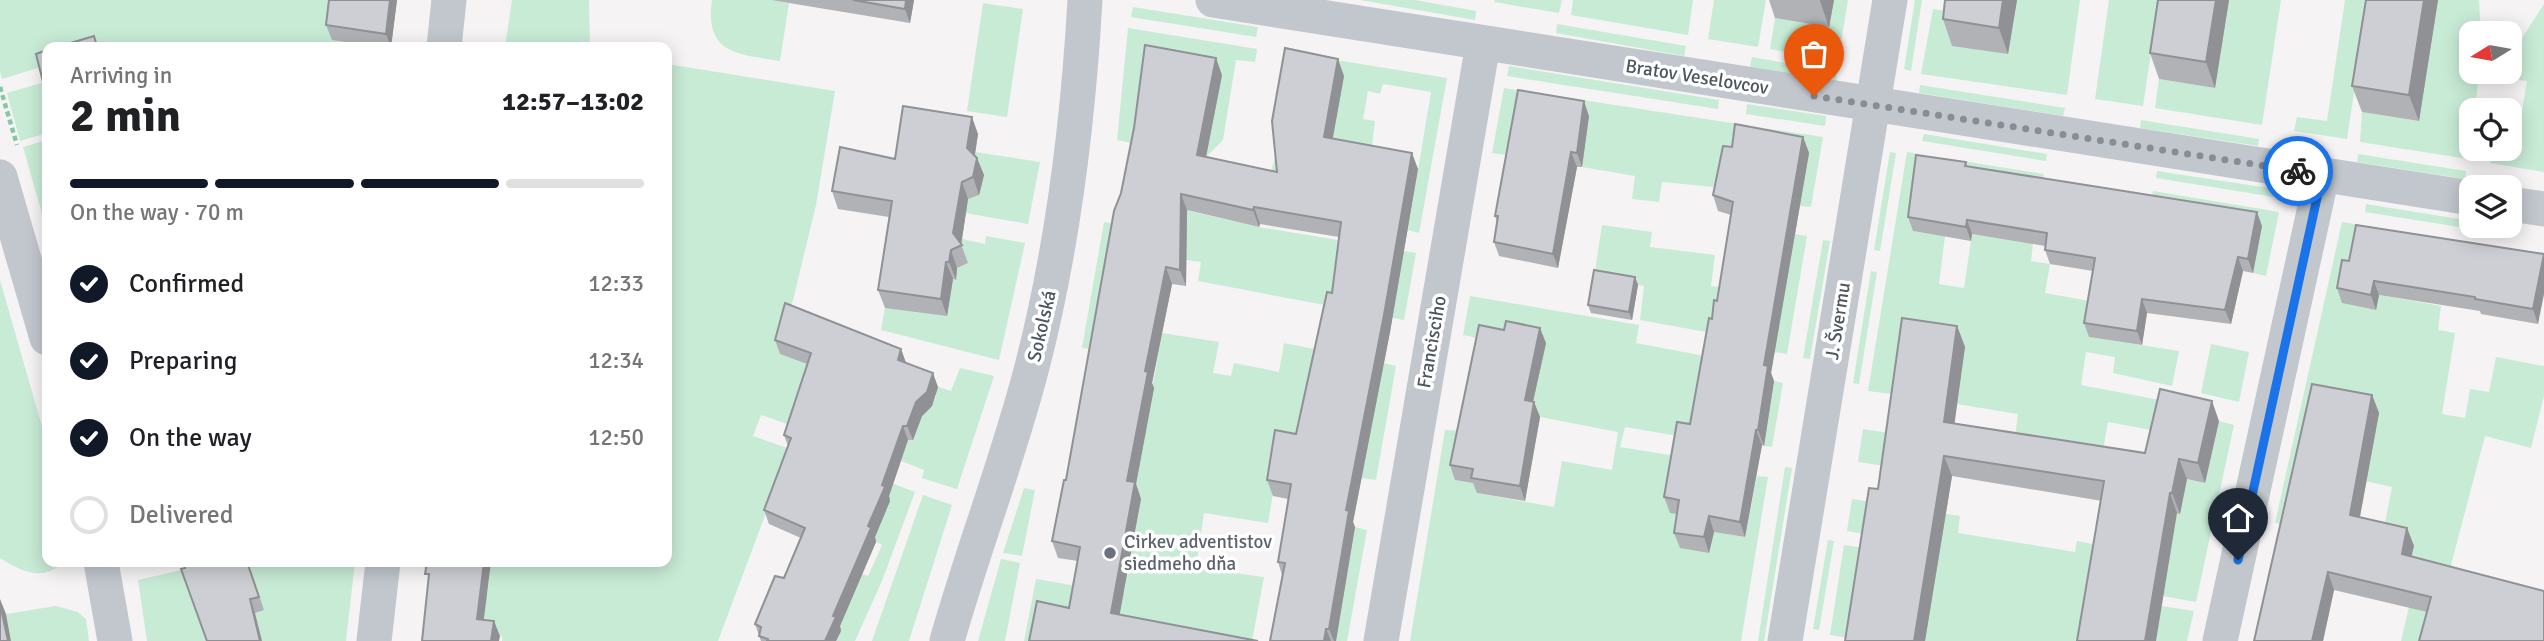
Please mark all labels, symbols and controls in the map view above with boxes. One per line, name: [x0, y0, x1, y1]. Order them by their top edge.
north arrow: [2459, 21, 2522, 84]
map controls: [2459, 21, 2522, 238]
pin: [1784, 24, 1844, 96]
icon: bag: [1795, 35, 1833, 73]
street label: Bratov Veselovcov: [1624, 54, 1771, 100]
text: Arriving in: [70, 61, 172, 90]
text: 12:57–13:02: [502, 86, 644, 118]
text: 2 min: [70, 88, 181, 144]
button: locate: [2459, 98, 2522, 161]
courier: [2263, 136, 2333, 206]
icon: bike: [2279, 152, 2317, 190]
button: layers: [2459, 175, 2522, 238]
text: On the way · 70 m: [70, 198, 244, 227]
icon: check: [70, 265, 108, 303]
text: Confirmed: [129, 268, 244, 300]
text: 12:33: [588, 269, 644, 298]
street label: J. Švermu: [1819, 281, 1856, 361]
street label: Sokolská: [1022, 288, 1062, 364]
street label: Francisciho: [1412, 294, 1452, 390]
icon: check: [70, 342, 108, 380]
text: Preparing: [129, 345, 237, 377]
text: 12:34: [588, 346, 644, 375]
icon: check: [70, 419, 108, 457]
text: On the way: [129, 422, 252, 454]
text: 12:50: [588, 423, 644, 452]
pin: [2208, 488, 2268, 560]
text: Delivered: [129, 499, 234, 531]
icon: home: [2219, 499, 2257, 537]
place label: Cirkev adventistov siedmeho dňa: [1124, 530, 1272, 576]
marker: Cirkev adventistov siedmeho dňa: [1102, 545, 1118, 561]

